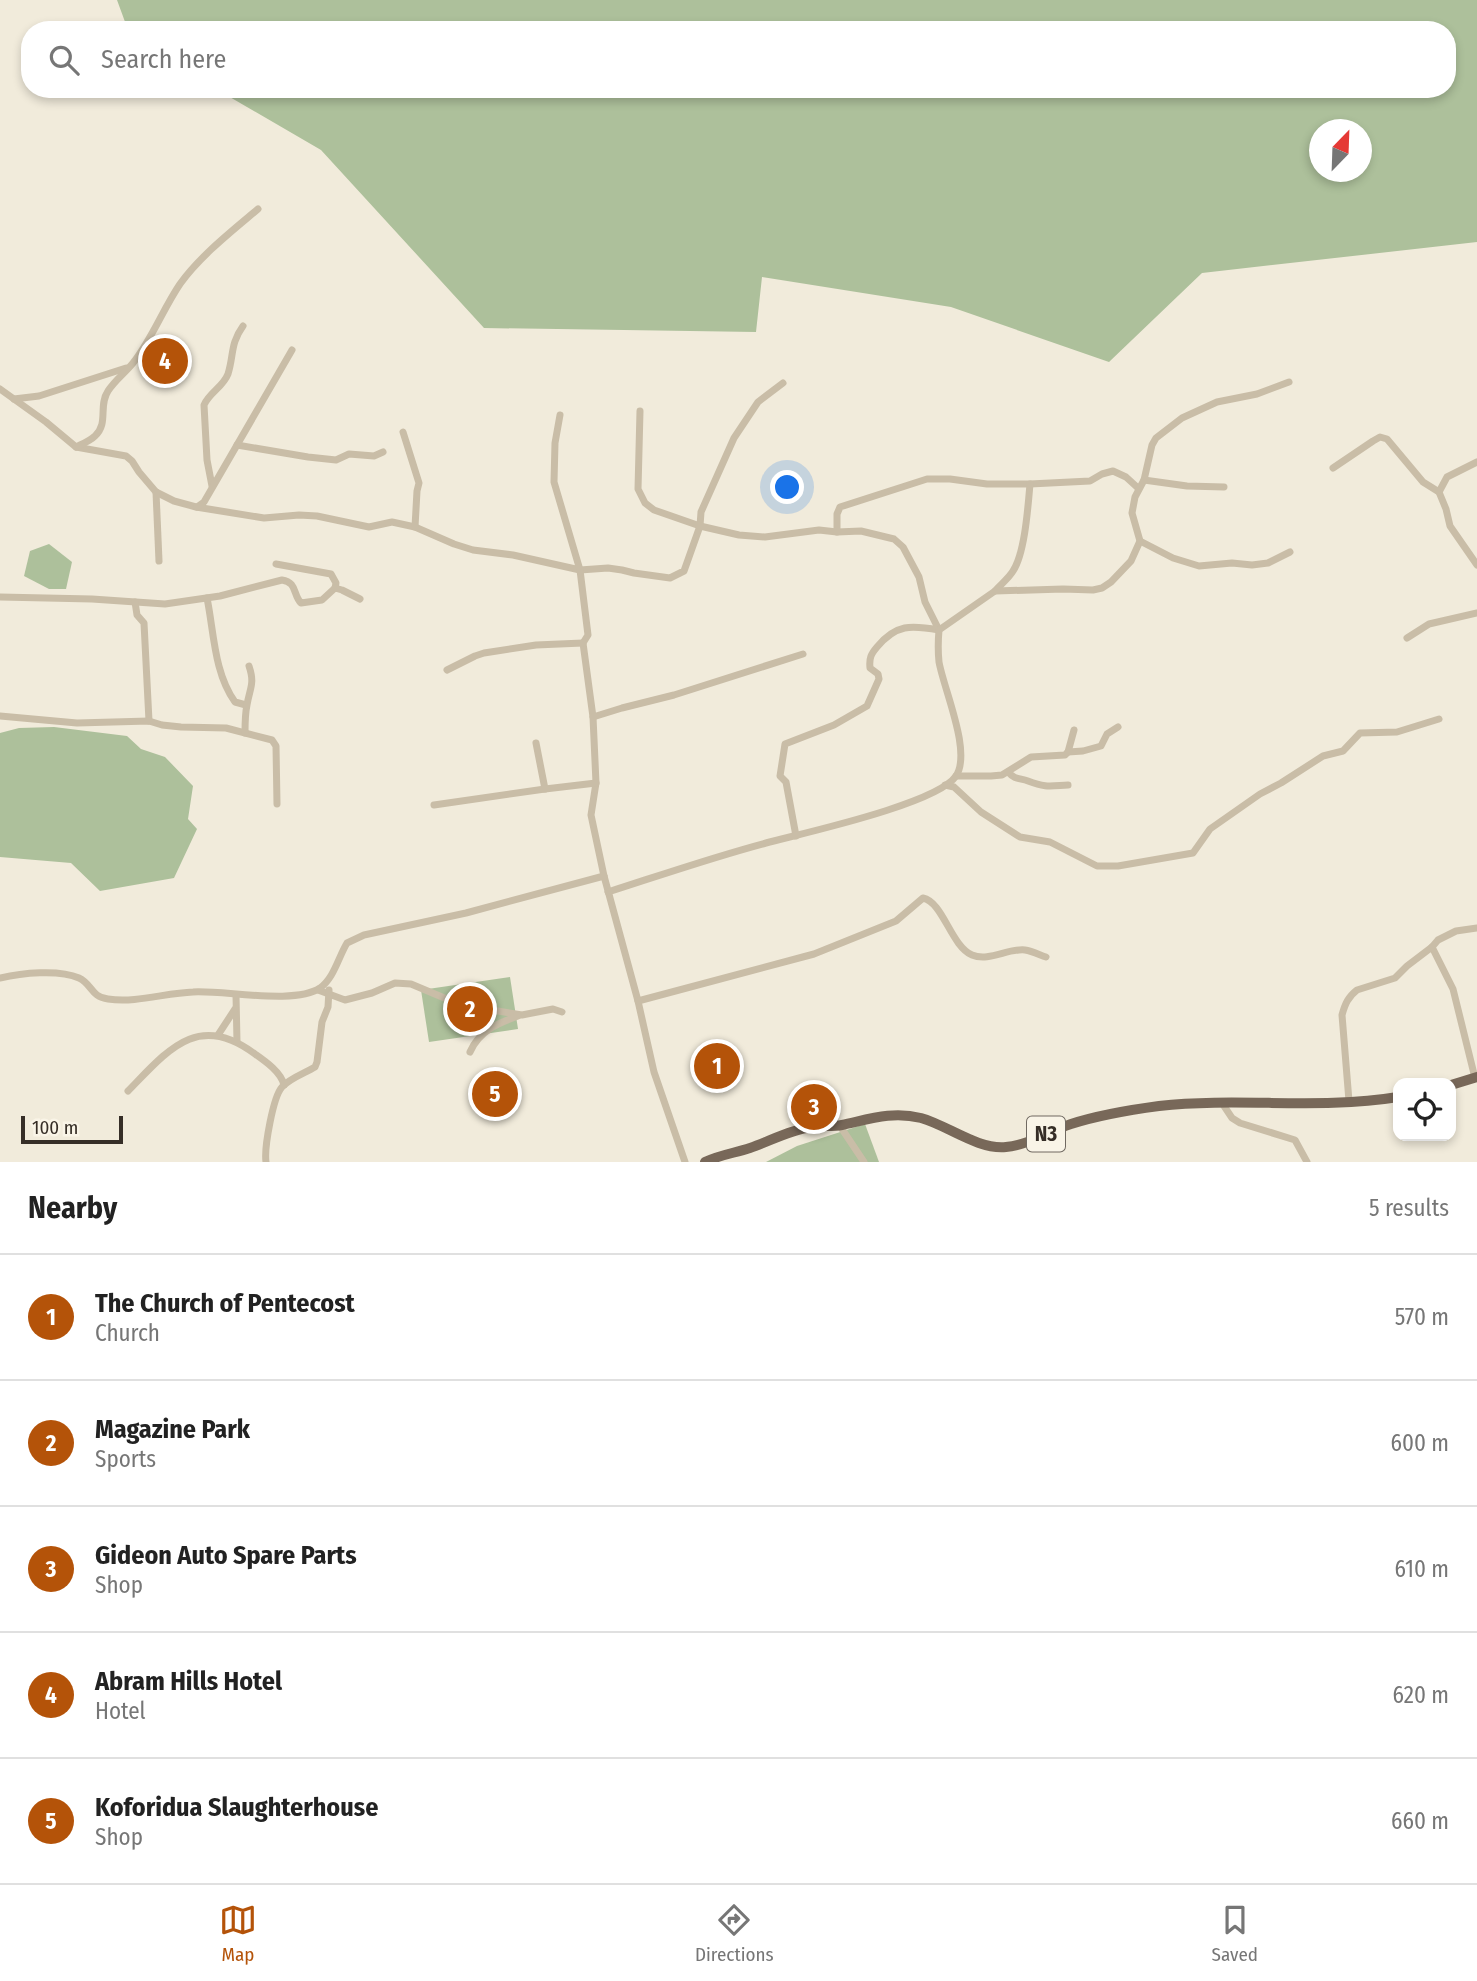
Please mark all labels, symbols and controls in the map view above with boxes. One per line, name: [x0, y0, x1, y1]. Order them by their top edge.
search box: [21, 21, 1456, 98]
icon: search: [45, 41, 83, 79]
text: Search here: [101, 44, 226, 75]
north arrow: [1309, 119, 1372, 182]
pin: 4: [142, 335, 188, 387]
your location: [770, 470, 804, 504]
pin: 2: [447, 983, 493, 1035]
pin: 1: [694, 1040, 740, 1092]
pin: 5: [472, 1068, 518, 1120]
map controls: [1393, 1078, 1456, 1141]
button: locate: [1393, 1078, 1456, 1141]
pin: 3: [791, 1081, 837, 1133]
scale bar: [21, 1113, 122, 1145]
text: 100 m: [32, 1116, 78, 1139]
road number: N3: [1027, 1116, 1065, 1152]
text: Nearby: [28, 1190, 117, 1226]
text: 5 results: [1369, 1194, 1449, 1222]
text: The Church of Pentecost: [95, 1288, 355, 1319]
text: 1: [46, 1303, 56, 1331]
text: 570 m: [1395, 1303, 1449, 1331]
text: Church: [95, 1319, 160, 1347]
text: Magazine Park: [95, 1414, 250, 1445]
text: 2: [46, 1429, 56, 1457]
text: 600 m: [1391, 1429, 1449, 1457]
text: Sports: [95, 1445, 156, 1473]
text: Gideon Auto Spare Parts: [95, 1540, 357, 1571]
text: 3: [46, 1555, 56, 1583]
text: 610 m: [1395, 1555, 1449, 1583]
text: Shop: [95, 1571, 143, 1599]
text: Abram Hills Hotel: [95, 1666, 282, 1697]
text: 4: [45, 1681, 57, 1709]
text: 620 m: [1393, 1681, 1449, 1709]
text: Hotel: [95, 1697, 146, 1725]
text: Koforidua Slaughterhouse: [95, 1792, 378, 1823]
text: 5: [45, 1807, 57, 1835]
text: 660 m: [1391, 1807, 1449, 1835]
text: Shop: [95, 1823, 143, 1851]
tab: Map: [219, 1901, 257, 1966]
tab: Directions: [695, 1901, 774, 1966]
tab: Saved: [1212, 1901, 1258, 1966]

